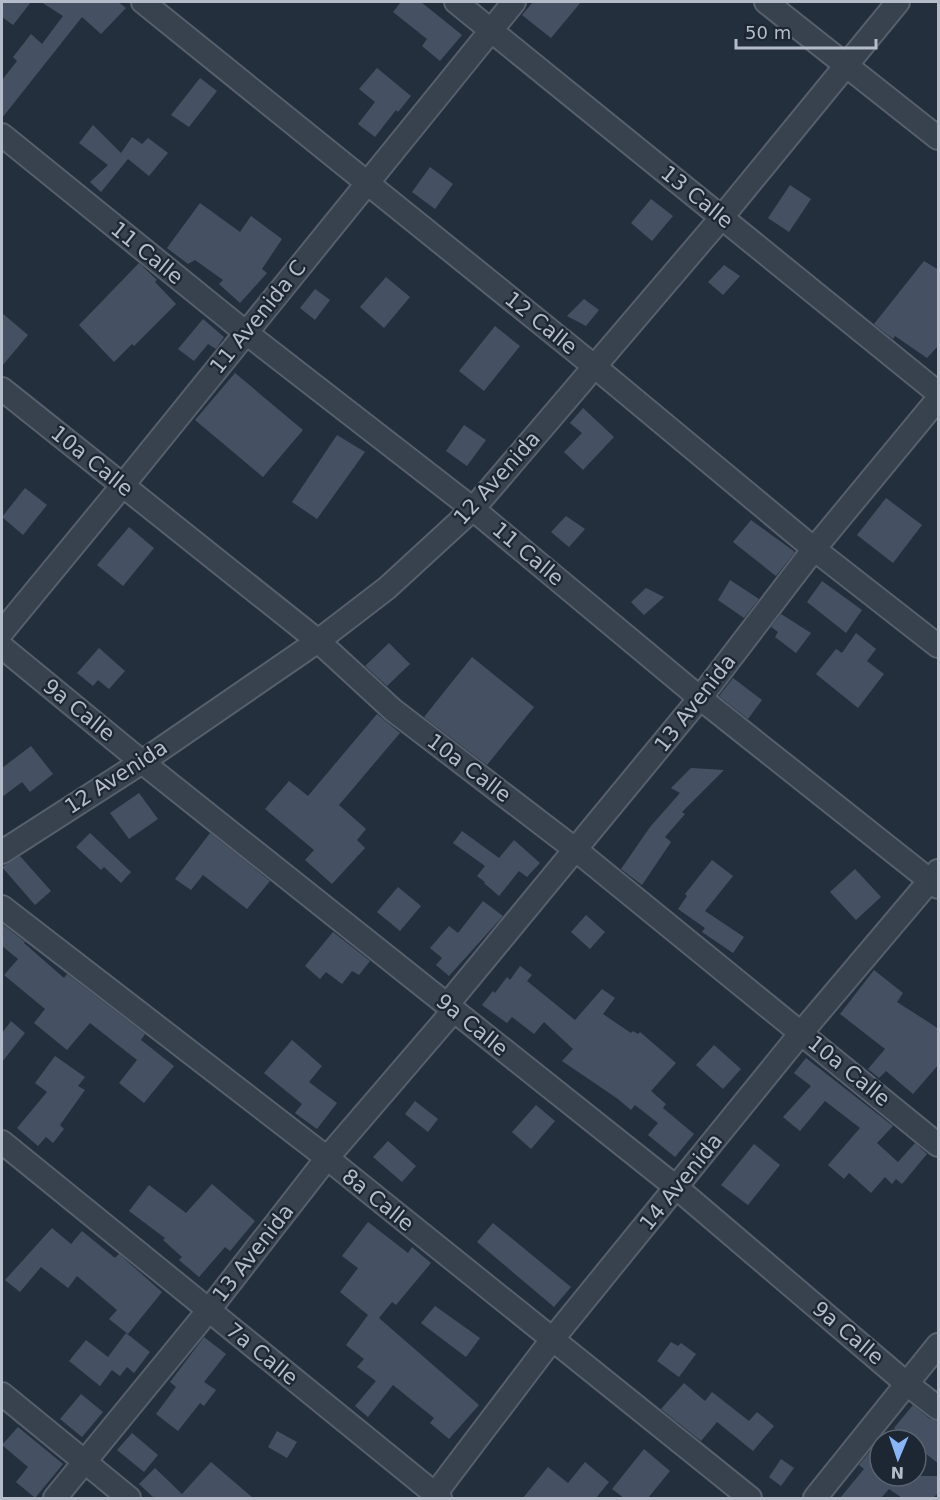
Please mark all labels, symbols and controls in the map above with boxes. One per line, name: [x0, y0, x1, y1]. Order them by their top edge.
scale bar: [736, 12, 876, 50]
text: 50 m: [745, 22, 791, 43]
street label: 13 Calle: [656, 161, 738, 233]
street label: 11 Calle: [106, 217, 188, 289]
street label: 11 Avenida C: [205, 256, 311, 378]
street label: 12 Calle: [500, 287, 582, 359]
street label: 10a Calle: [46, 421, 138, 501]
street label: 12 Avenida: [449, 426, 545, 530]
street label: 11 Calle: [488, 517, 568, 591]
street label: 13 Avenida: [649, 649, 741, 757]
street label: 9a Calle: [38, 674, 120, 746]
street label: 10a Calle: [422, 729, 516, 807]
street label: 12 Avenida: [60, 735, 172, 819]
street label: 9a Calle: [431, 989, 513, 1061]
street label: 10a Calle: [803, 1031, 895, 1111]
street label: 14 Avenida: [635, 1129, 727, 1235]
street label: 8a Calle: [337, 1164, 419, 1236]
street label: 13 Avenida: [207, 1199, 299, 1307]
street label: 9a Calle: [808, 1296, 888, 1370]
street label: 7a Calle: [221, 1318, 303, 1390]
north arrow: [868, 1428, 928, 1488]
text: N: [890, 1463, 905, 1482]

